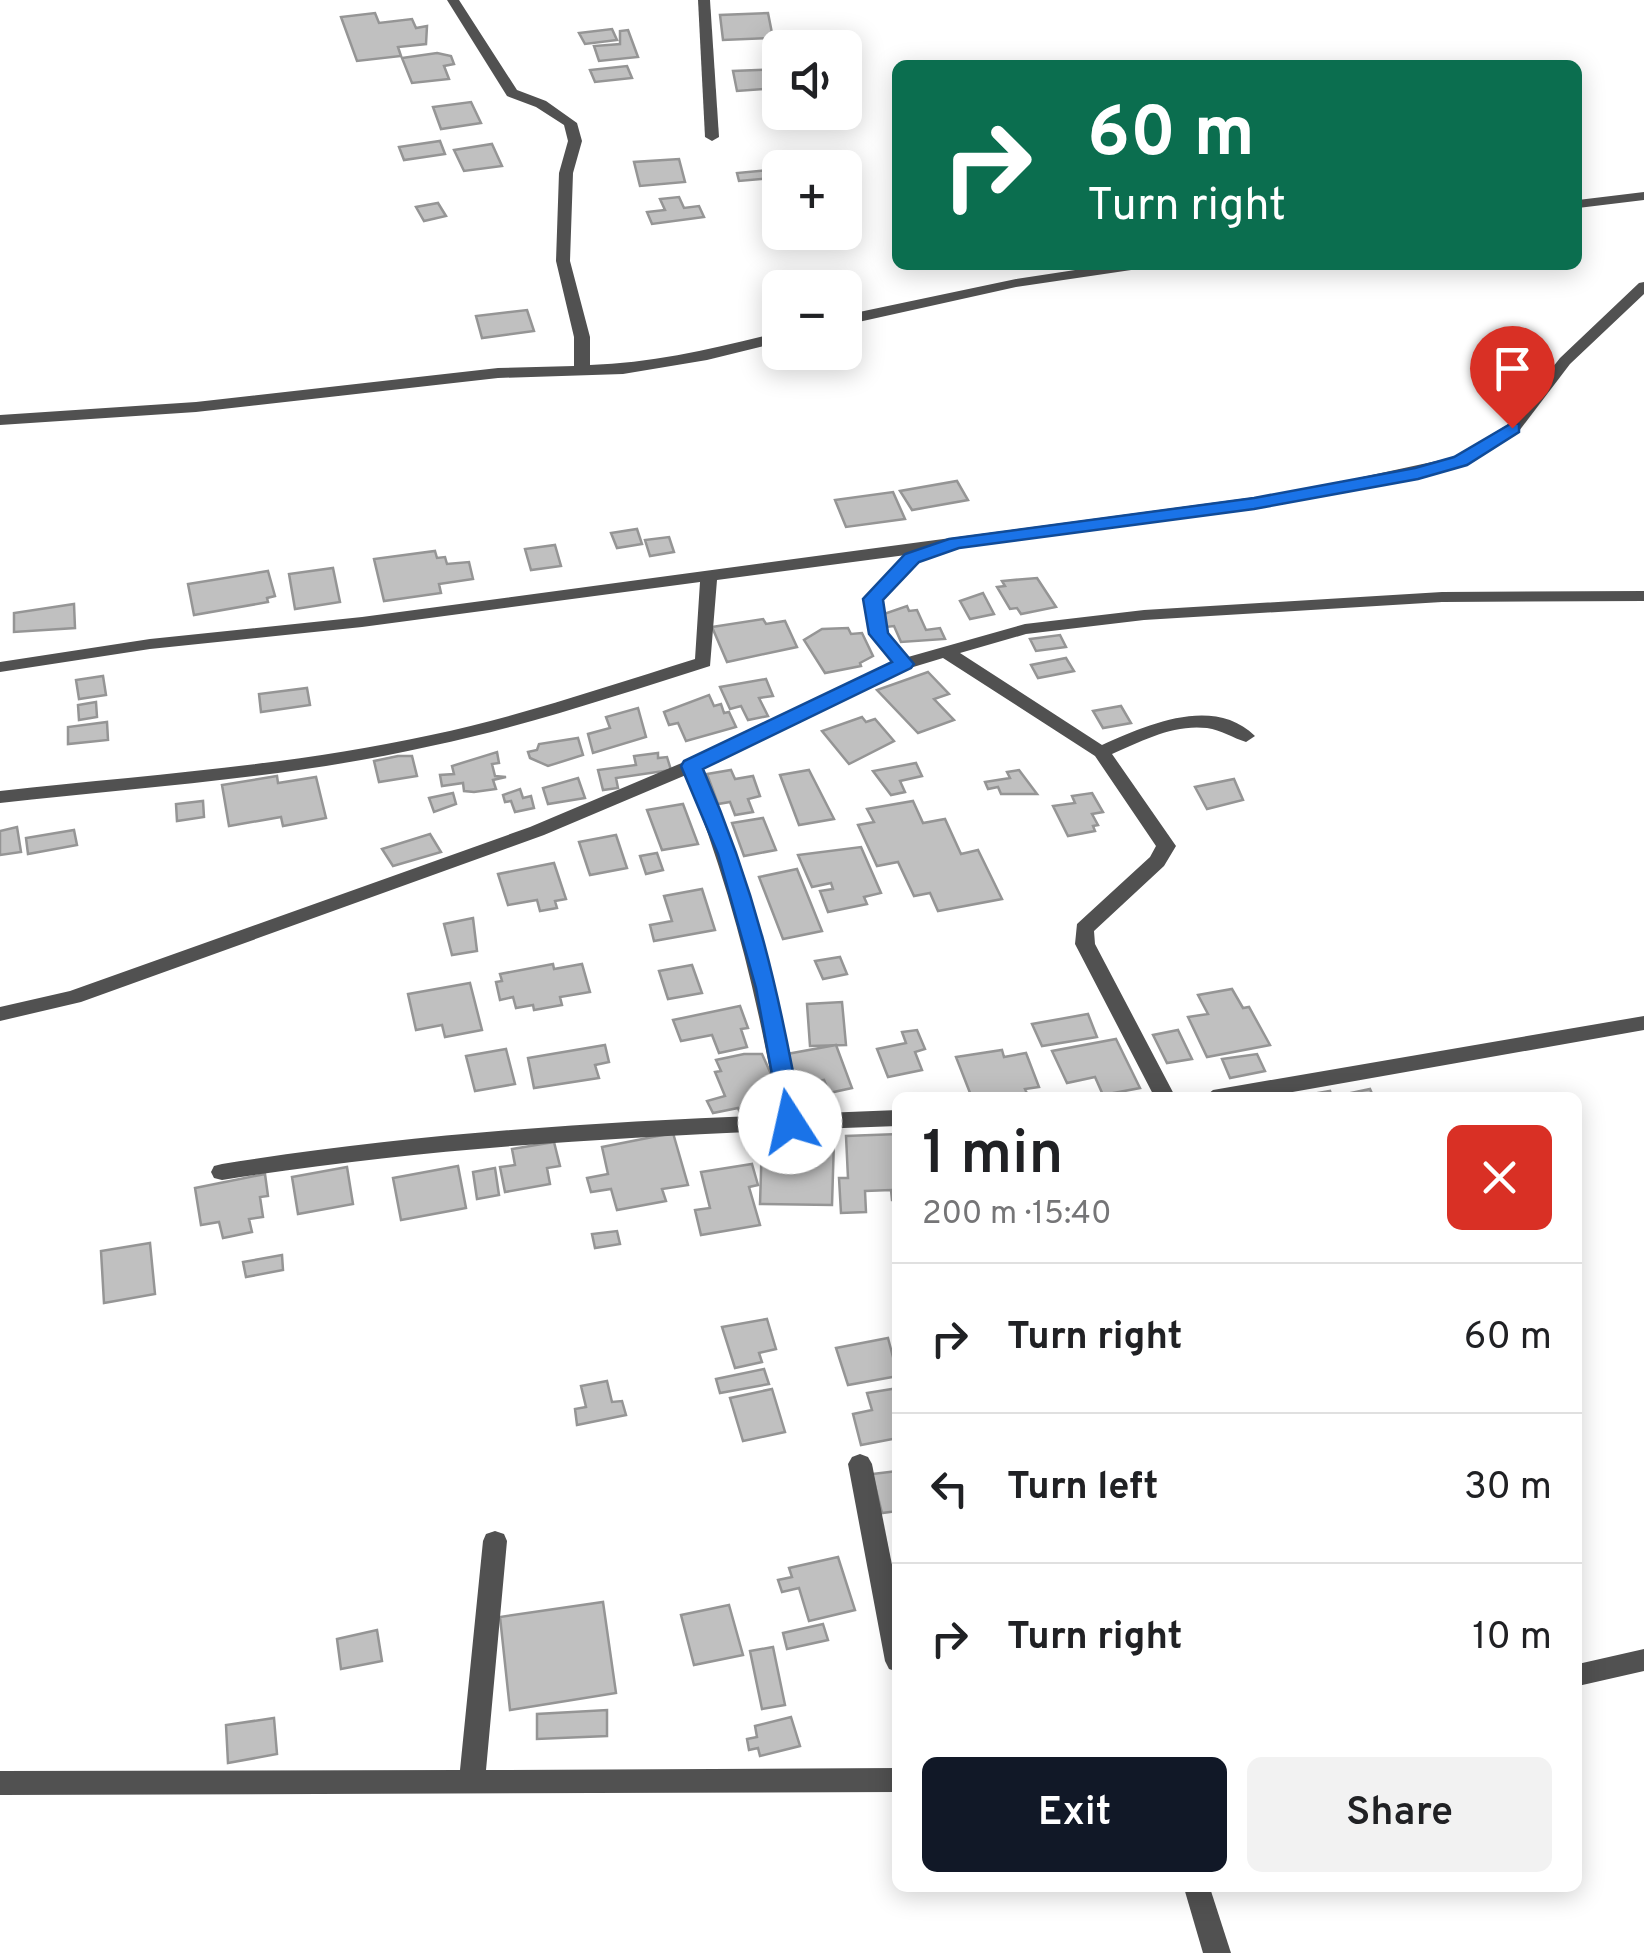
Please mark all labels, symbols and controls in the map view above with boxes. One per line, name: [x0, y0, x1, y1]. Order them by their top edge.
map controls: [762, 30, 862, 370]
button: sound: [762, 30, 862, 130]
text: 60 m: [1087, 92, 1255, 181]
icon: right: [922, 100, 1052, 230]
button: +: [762, 150, 862, 250]
text: Turn right: [1087, 179, 1286, 236]
button: −: [762, 270, 862, 370]
pin: [1470, 326, 1555, 429]
icon: arrive: [1485, 341, 1540, 396]
position arrow: [738, 1070, 842, 1174]
text: 1 min: [922, 1119, 1063, 1195]
button: close: [1447, 1125, 1552, 1230]
text: 200 m · 15:40: [922, 1195, 1112, 1235]
icon: right: [922, 1311, 977, 1366]
text: Turn right: [1007, 1314, 1182, 1363]
text: 60 m: [1464, 1314, 1552, 1363]
icon: left: [922, 1461, 977, 1516]
text: Turn left: [1007, 1464, 1159, 1513]
text: 30 m: [1464, 1464, 1552, 1513]
icon: right: [922, 1611, 977, 1666]
text: Turn right: [1007, 1614, 1182, 1663]
text: 10 m: [1472, 1614, 1552, 1663]
button: Exit: [922, 1757, 1227, 1872]
button: Share: [1247, 1757, 1552, 1872]

